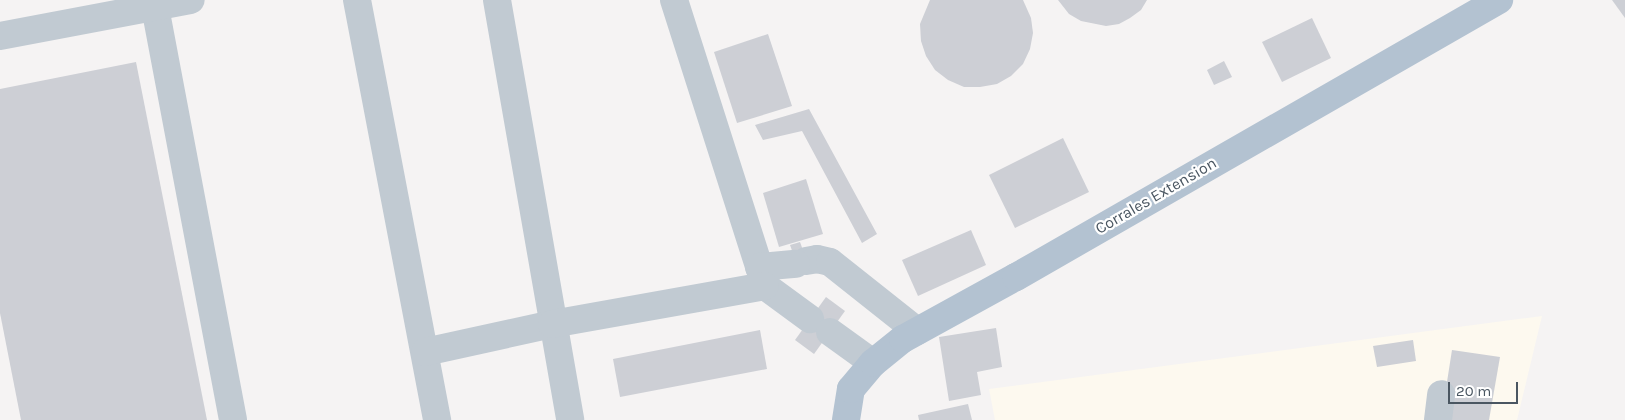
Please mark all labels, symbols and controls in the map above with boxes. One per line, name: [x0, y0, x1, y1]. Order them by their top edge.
street label: Corrales Extension: [1092, 154, 1220, 238]
scale bar: [1450, 372, 1520, 404]
text: 20 m: [1456, 382, 1491, 400]

